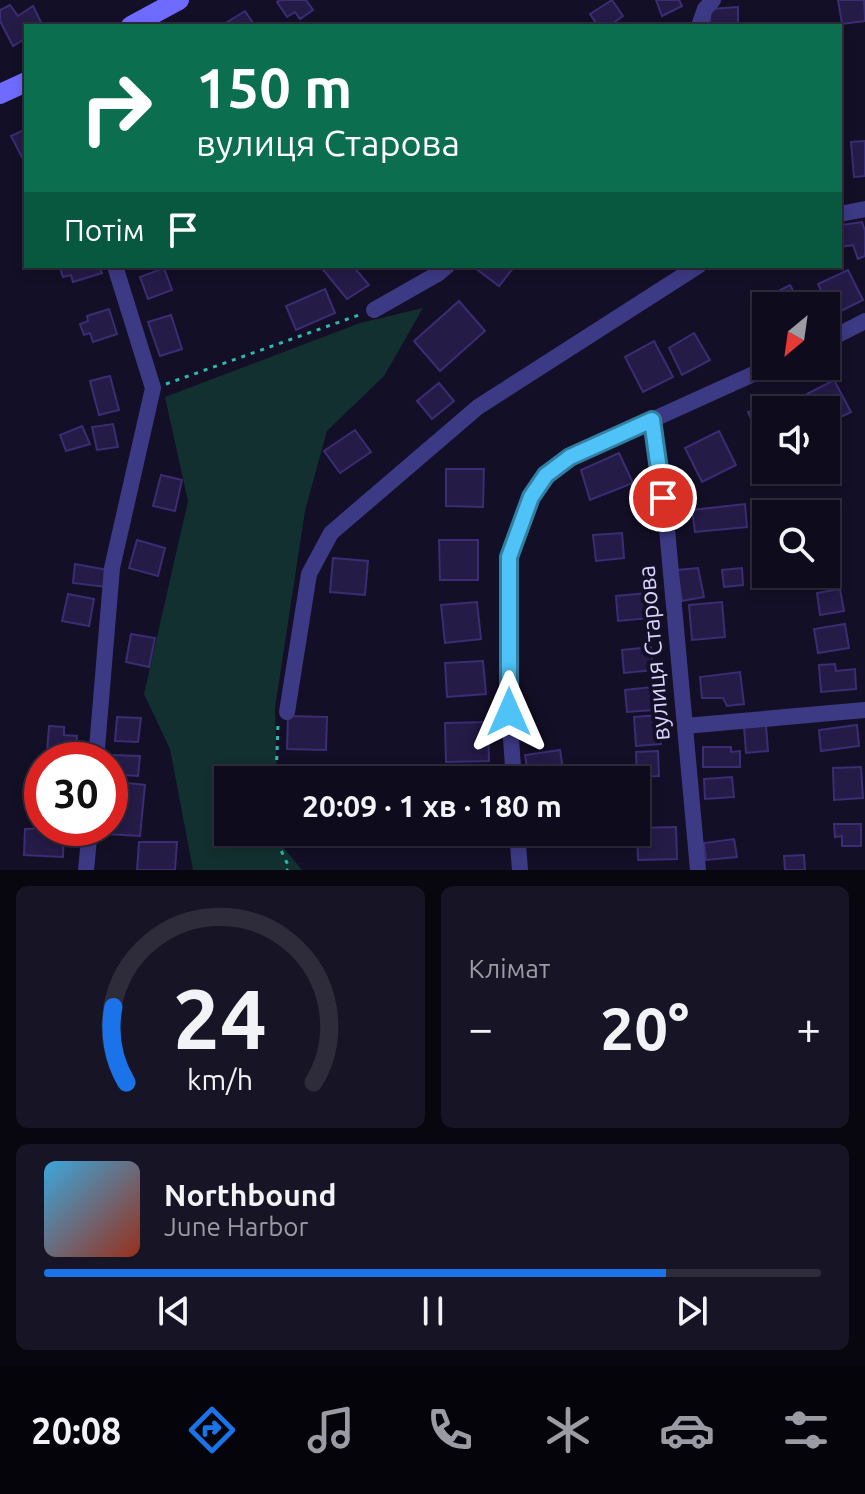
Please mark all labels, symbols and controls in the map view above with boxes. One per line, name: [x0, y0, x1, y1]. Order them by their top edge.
icon: right: [64, 56, 168, 160]
text: 150 m: [196, 56, 352, 119]
text: вулиця Старова: [196, 122, 460, 163]
icon: arrive: [161, 208, 205, 252]
text: Потім: [64, 213, 145, 247]
north arrow: [752, 292, 840, 380]
map controls: [752, 292, 840, 588]
button: sound: [752, 396, 840, 484]
pin: [629, 464, 697, 532]
icon: arrive: [641, 476, 685, 520]
button: search: [752, 500, 840, 588]
street label: вулиця Старова: [632, 564, 675, 742]
position arrow: [467, 670, 551, 754]
speed limit sign: 30: [24, 742, 128, 846]
text: 20:09 · 1 хв · 180 m: [302, 789, 562, 823]
text: Клімат: [469, 954, 550, 983]
text: 24: [173, 971, 267, 1065]
text: 20°: [600, 994, 689, 1061]
text: −: [469, 1003, 493, 1052]
text: +: [796, 1003, 821, 1052]
text: km/h: [187, 1063, 253, 1095]
text: Northbound: [164, 1178, 336, 1212]
text: June Harbor: [164, 1212, 308, 1241]
icon: previous: [152, 1289, 196, 1333]
icon: pause: [411, 1289, 455, 1333]
icon: next: [670, 1289, 714, 1333]
icon: directions: [184, 1402, 240, 1458]
icon: music: [303, 1402, 359, 1458]
icon: phone: [422, 1402, 478, 1458]
icon: climate: [540, 1402, 596, 1458]
icon: car: [659, 1402, 715, 1458]
icon: filters: [778, 1402, 834, 1458]
text: 20:08: [31, 1410, 121, 1451]

